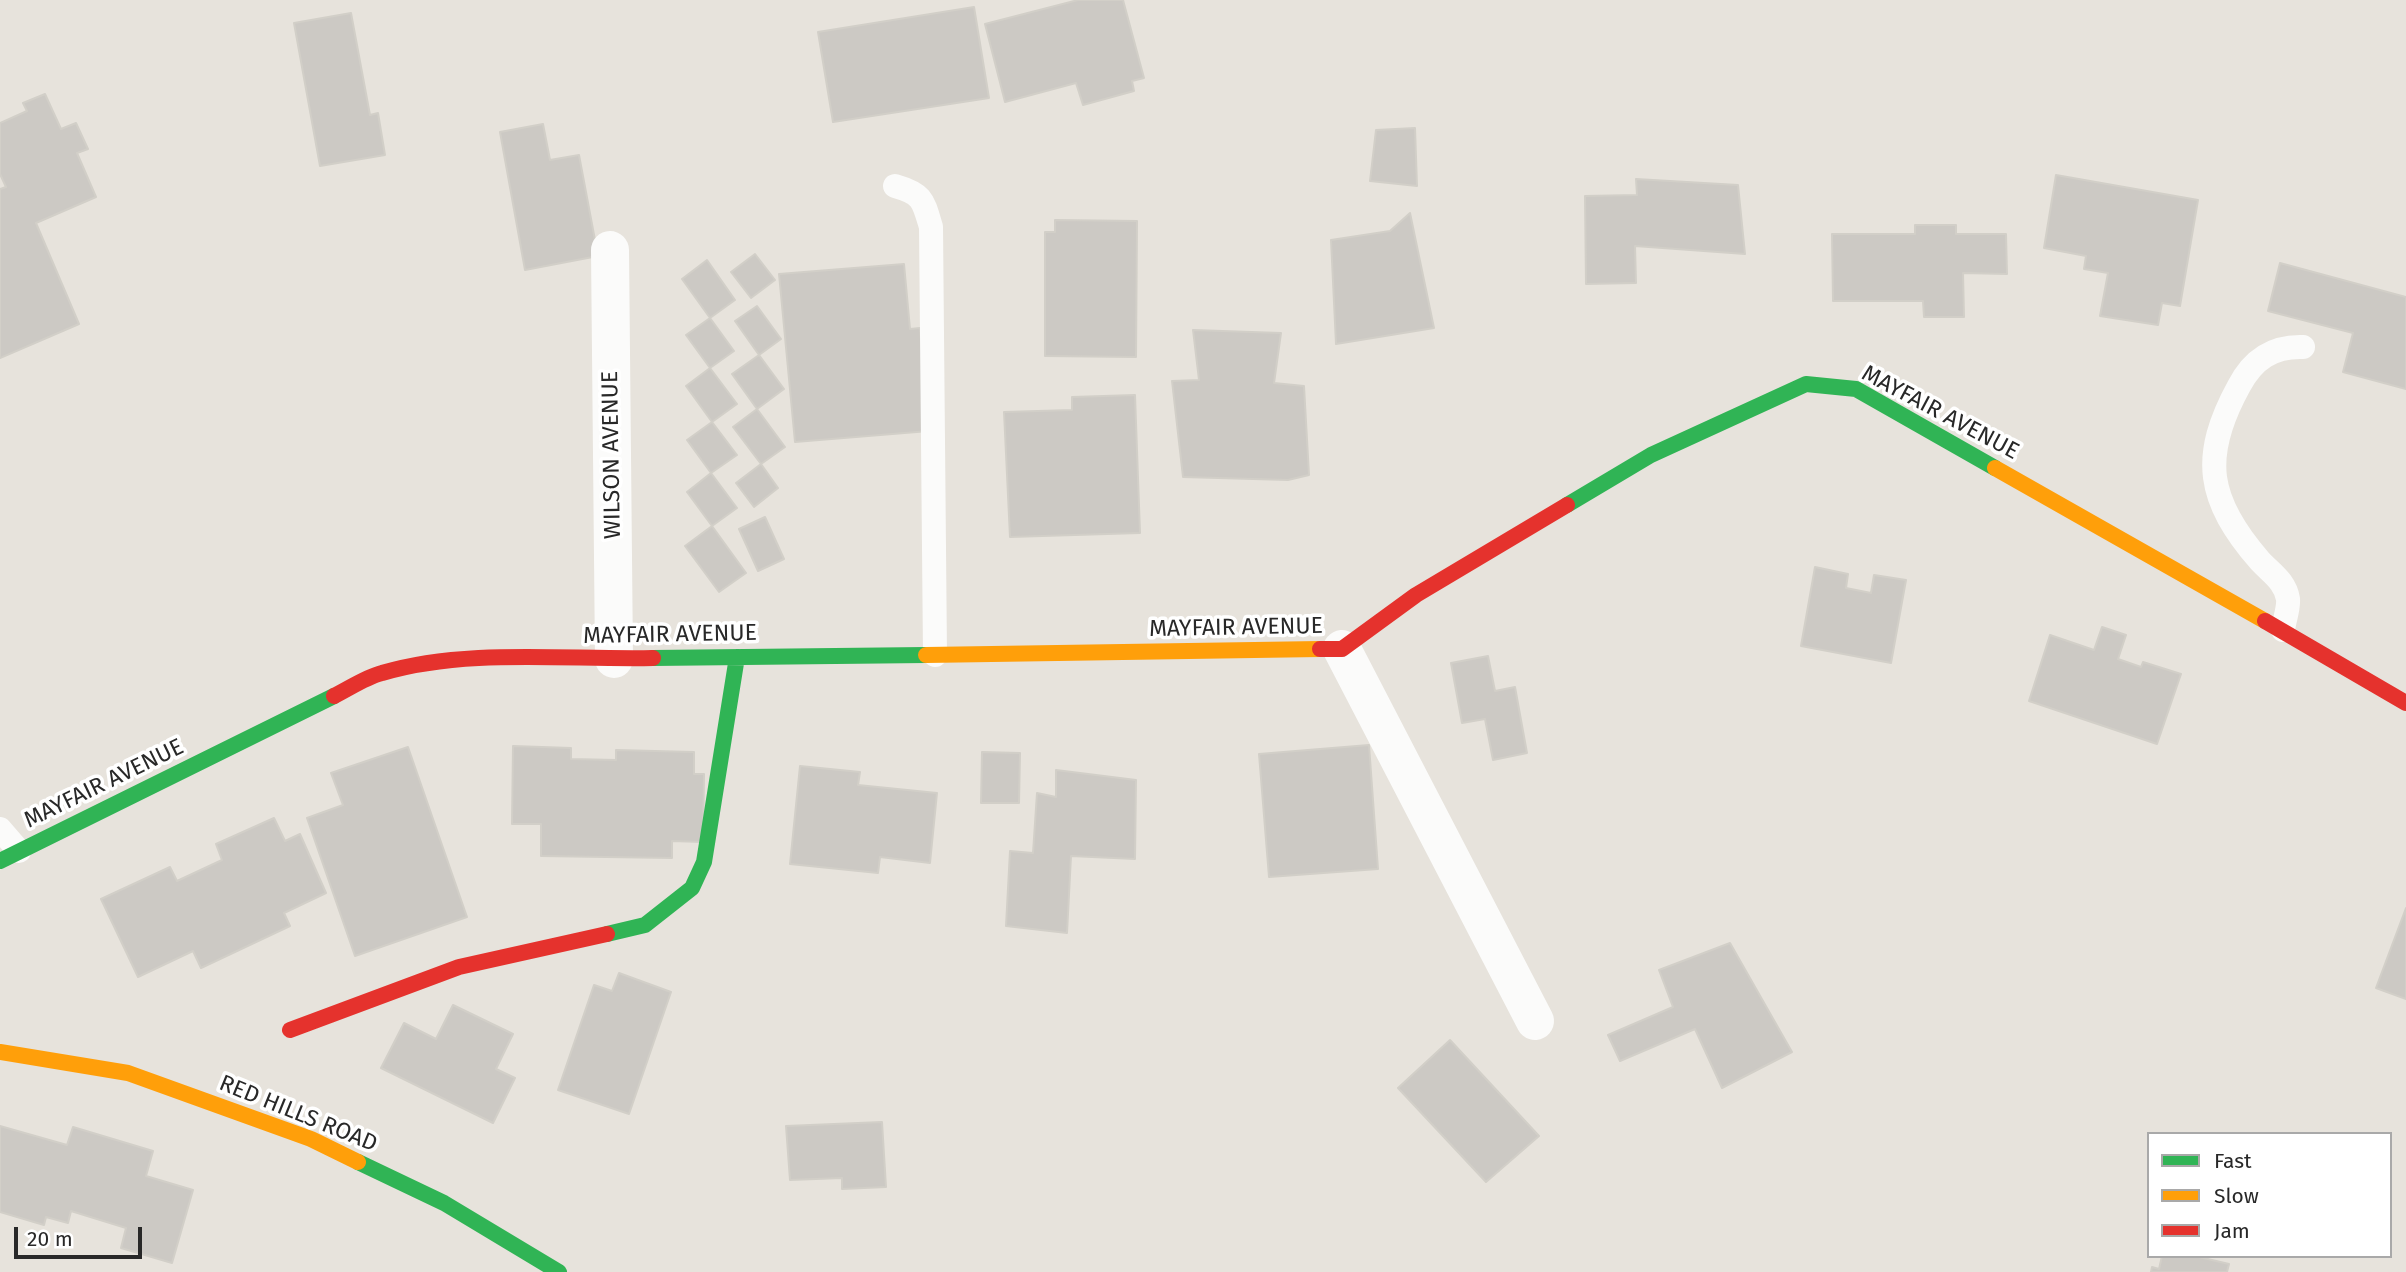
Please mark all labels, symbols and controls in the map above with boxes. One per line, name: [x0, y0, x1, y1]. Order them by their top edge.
street label: MAYFAIR AVENUE: [1857, 360, 2023, 466]
street label: WILSON AVENUE: [597, 371, 627, 539]
street label: MAYFAIR AVENUE: [1149, 613, 1323, 643]
street label: MAYFAIR AVENUE: [583, 620, 757, 650]
street label: MAYFAIR AVENUE: [20, 733, 188, 835]
street label: RED HILLS ROAD: [215, 1070, 381, 1158]
legend: [2147, 1132, 2392, 1258]
text: Fast: [2214, 1148, 2252, 1174]
text: Slow: [2214, 1183, 2259, 1209]
scale bar: [18, 1212, 145, 1256]
text: Jam: [2214, 1218, 2250, 1244]
text: 20 m: [27, 1226, 73, 1252]

